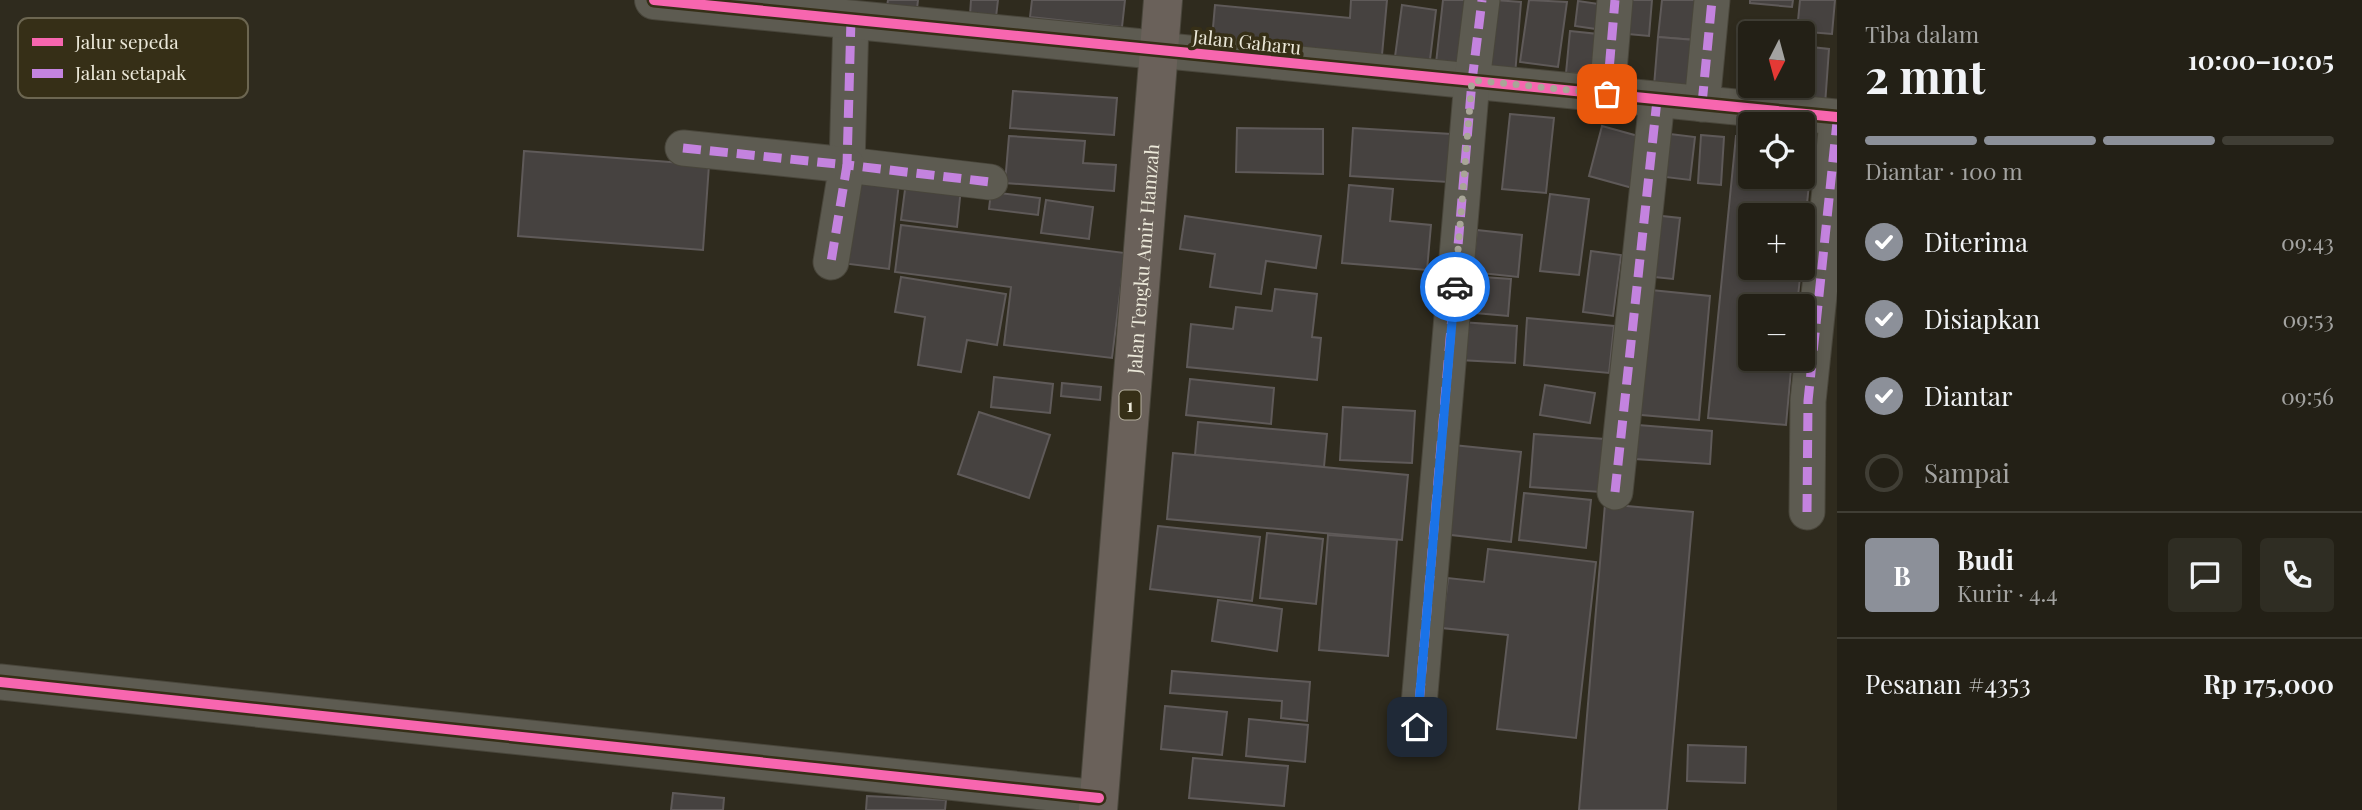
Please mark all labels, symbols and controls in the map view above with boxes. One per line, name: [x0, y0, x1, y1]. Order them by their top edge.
legend: [18, 18, 248, 98]
text: Tiba dalam: [1865, 18, 1979, 49]
north arrow: [1738, 21, 1815, 98]
map controls: [1738, 21, 1815, 371]
street label: Jalan Gaharu: [1190, 22, 1303, 60]
text: Jalur sepeda: [74, 28, 179, 54]
text: 10:00–10:05: [2188, 42, 2334, 77]
text: 2 mnt: [1865, 44, 1985, 106]
text: Jalan setapak: [74, 59, 187, 85]
pin: [1577, 64, 1637, 124]
icon: bag: [1588, 75, 1626, 113]
button: locate: [1738, 112, 1815, 189]
street label: Jalan Tengku Amir Hamzah: [1120, 143, 1164, 376]
text: Diantar · 100 m: [1865, 155, 2023, 186]
button: +: [1738, 203, 1815, 280]
icon: check: [1865, 223, 1903, 261]
text: Diterima: [1924, 224, 2028, 259]
text: 09:43: [2281, 226, 2334, 257]
courier: [1420, 252, 1490, 322]
icon: car: [1436, 268, 1474, 306]
button: −: [1738, 294, 1815, 371]
icon: check: [1865, 300, 1903, 338]
text: Disiapkan: [1924, 301, 2040, 336]
text: 09:53: [2282, 303, 2334, 334]
icon: check: [1865, 377, 1903, 415]
text: Diantar: [1924, 378, 2013, 413]
text: 09:56: [2281, 380, 2334, 411]
road number: 1: [1120, 390, 1140, 419]
text: Sampai: [1924, 455, 2010, 490]
button: chat: [2168, 538, 2242, 612]
button: phone: [2260, 538, 2334, 612]
text: Budi: [1957, 542, 2014, 577]
text: B: [1893, 558, 1911, 593]
text: Kurir · 4.4: [1957, 577, 2058, 608]
text: Pesanan #4353: [1865, 666, 2031, 701]
text: Rp 175,000: [2203, 666, 2334, 701]
pin: [1387, 697, 1447, 757]
icon: home: [1398, 708, 1436, 746]

